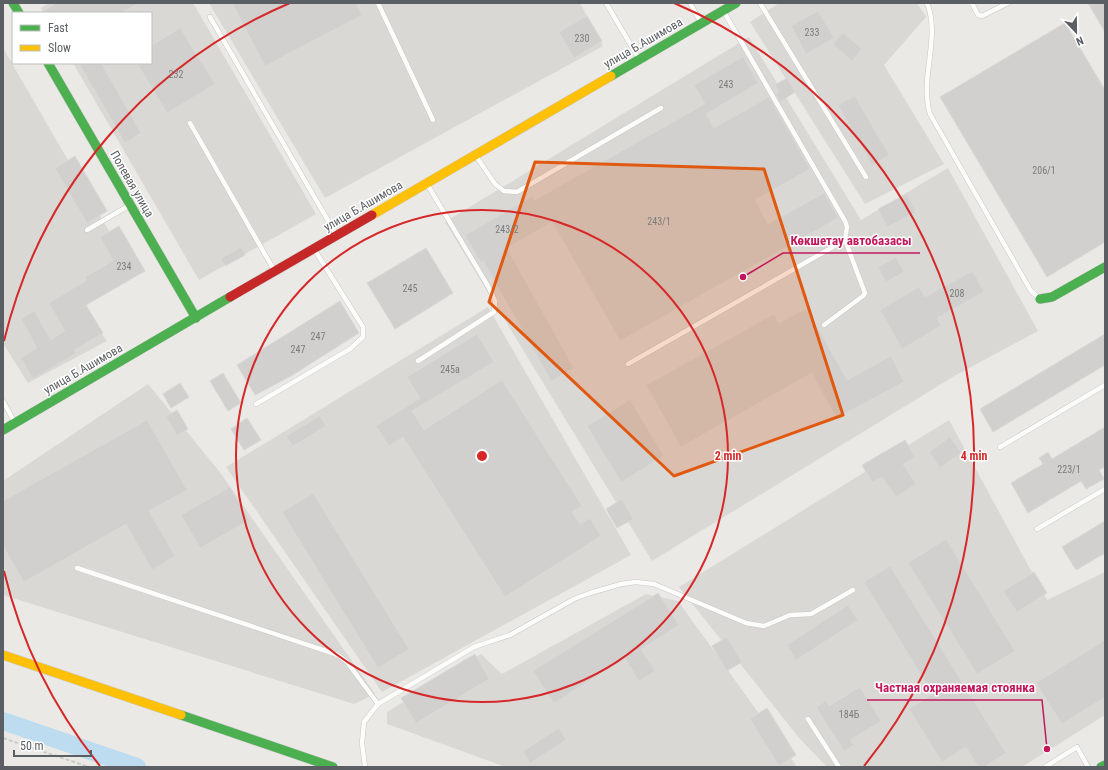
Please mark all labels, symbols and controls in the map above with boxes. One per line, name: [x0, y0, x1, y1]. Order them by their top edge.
legend: [12, 12, 152, 64]
north arrow: [1056, 12, 1096, 52]
street label: улица Б.Ашимова: [601, 15, 685, 71]
text: Fast: [48, 21, 69, 35]
house number: 233: [805, 27, 819, 38]
house number: 230: [575, 33, 589, 44]
text: N: [1074, 34, 1085, 48]
text: Slow: [48, 41, 71, 55]
house number: 232: [169, 69, 183, 80]
house number: 243: [719, 79, 733, 90]
street label: Полевая улица: [107, 148, 157, 220]
house number: 206/1: [1032, 165, 1056, 176]
street label: улица Б.Ашимова: [321, 178, 405, 234]
house number: 243/1: [647, 216, 671, 227]
house number: 243/2: [495, 224, 519, 235]
callout: Көкшетау автобазасы: [783, 228, 920, 253]
text: Көкшетау автобазасы: [790, 233, 912, 248]
house number: 234: [117, 261, 131, 272]
house number: 245: [403, 283, 417, 294]
house number: 208: [950, 288, 964, 299]
house number: 247: [311, 331, 325, 342]
street label: улица Б.Ашимова: [41, 341, 125, 397]
house number: 247: [291, 344, 305, 355]
house number: 245а: [440, 364, 460, 375]
centre of rings: [475, 449, 489, 463]
text: 2 min: [715, 449, 741, 463]
text: 4 min: [961, 449, 987, 463]
house number: 223/1: [1057, 464, 1081, 475]
callout: Частная охраняемая стоянка: [867, 675, 1042, 700]
text: Частная охраняемая стоянка: [875, 680, 1035, 695]
house number: 184Б: [839, 709, 860, 720]
scale bar: [14, 732, 91, 758]
text: 50 m: [20, 739, 44, 753]

